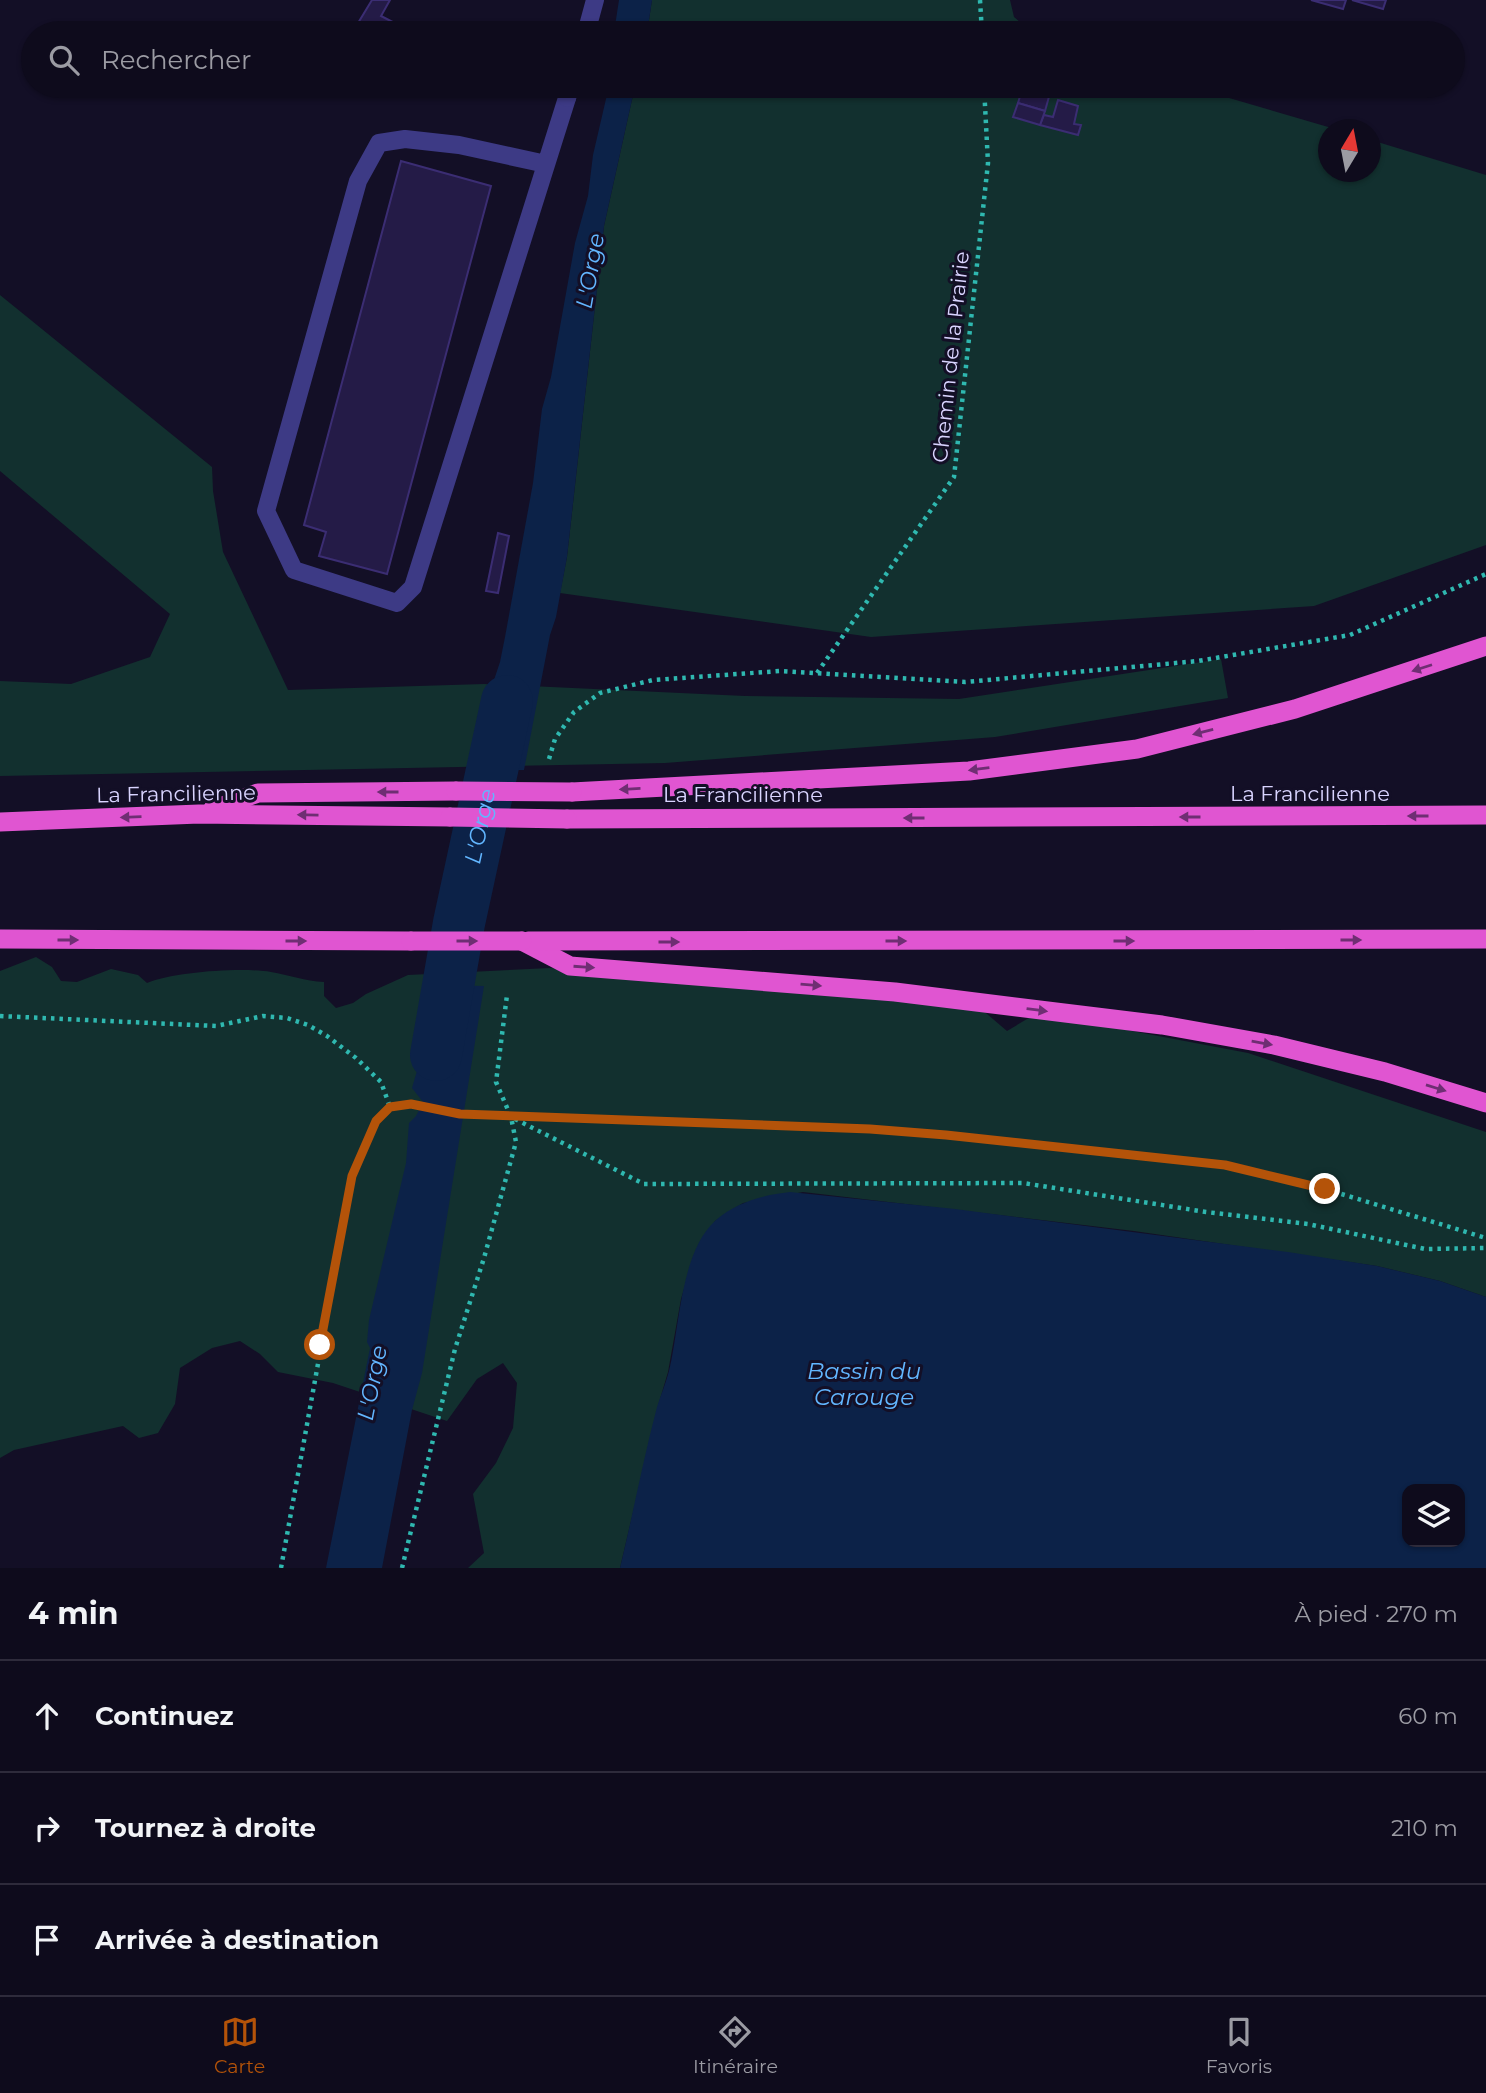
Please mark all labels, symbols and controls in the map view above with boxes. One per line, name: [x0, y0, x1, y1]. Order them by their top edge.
search box: [21, 21, 1465, 98]
icon: search: [45, 41, 83, 79]
text: Rechercher: [101, 44, 251, 76]
north arrow: [1318, 119, 1381, 182]
water label: L'Orge: [570, 231, 610, 311]
street label: Chemin de la Prairie: [927, 250, 974, 464]
one-way arrow: [1411, 663, 1432, 674]
one-way arrow: [1192, 727, 1214, 738]
one-way arrow: [968, 764, 990, 775]
street label: La Francilienne: [96, 780, 256, 807]
street label: La Francilienne: [1230, 781, 1390, 806]
street label: La Francilienne: [663, 782, 823, 807]
one-way arrow: [619, 783, 641, 794]
one-way arrow: [377, 786, 399, 798]
water label: L'Orge: [458, 786, 502, 866]
one-way arrow: [297, 810, 319, 821]
one-way arrow: [1407, 810, 1429, 822]
one-way arrow: [120, 811, 142, 822]
one-way arrow: [1179, 811, 1201, 823]
one-way arrow: [903, 812, 925, 824]
one-way arrow: [57, 934, 79, 946]
one-way arrow: [1341, 934, 1363, 946]
one-way arrow: [285, 935, 307, 947]
one-way arrow: [456, 935, 478, 947]
one-way arrow: [886, 935, 908, 947]
one-way arrow: [1113, 935, 1135, 947]
one-way arrow: [658, 936, 680, 948]
one-way arrow: [573, 962, 595, 973]
one-way arrow: [800, 980, 822, 991]
one-way arrow: [1026, 1004, 1048, 1015]
one-way arrow: [1251, 1038, 1273, 1049]
one-way arrow: [1425, 1083, 1446, 1093]
route end: [1309, 1173, 1340, 1204]
route start: [304, 1329, 335, 1360]
water label: L'Orge: [351, 1343, 393, 1423]
water label: Bassin du Carouge: [807, 1357, 921, 1411]
map controls: [1402, 1484, 1465, 1547]
button: layers: [1402, 1484, 1465, 1547]
text: 4 min: [28, 1595, 118, 1632]
text: À pied · 270 m: [1295, 1600, 1458, 1628]
icon: ahead: [28, 1697, 66, 1735]
text: Continuez: [95, 1700, 234, 1732]
text: 60 m: [1398, 1702, 1458, 1730]
icon: right: [28, 1809, 66, 1847]
text: Tournez à droite: [95, 1812, 316, 1844]
text: 210 m: [1391, 1814, 1458, 1842]
icon: arrive: [28, 1921, 66, 1959]
text: Arrivée à destination: [95, 1924, 379, 1956]
tab: Carte: [214, 2013, 265, 2078]
tab: Itinéraire: [693, 2013, 778, 2078]
tab: Favoris: [1206, 2013, 1272, 2078]

